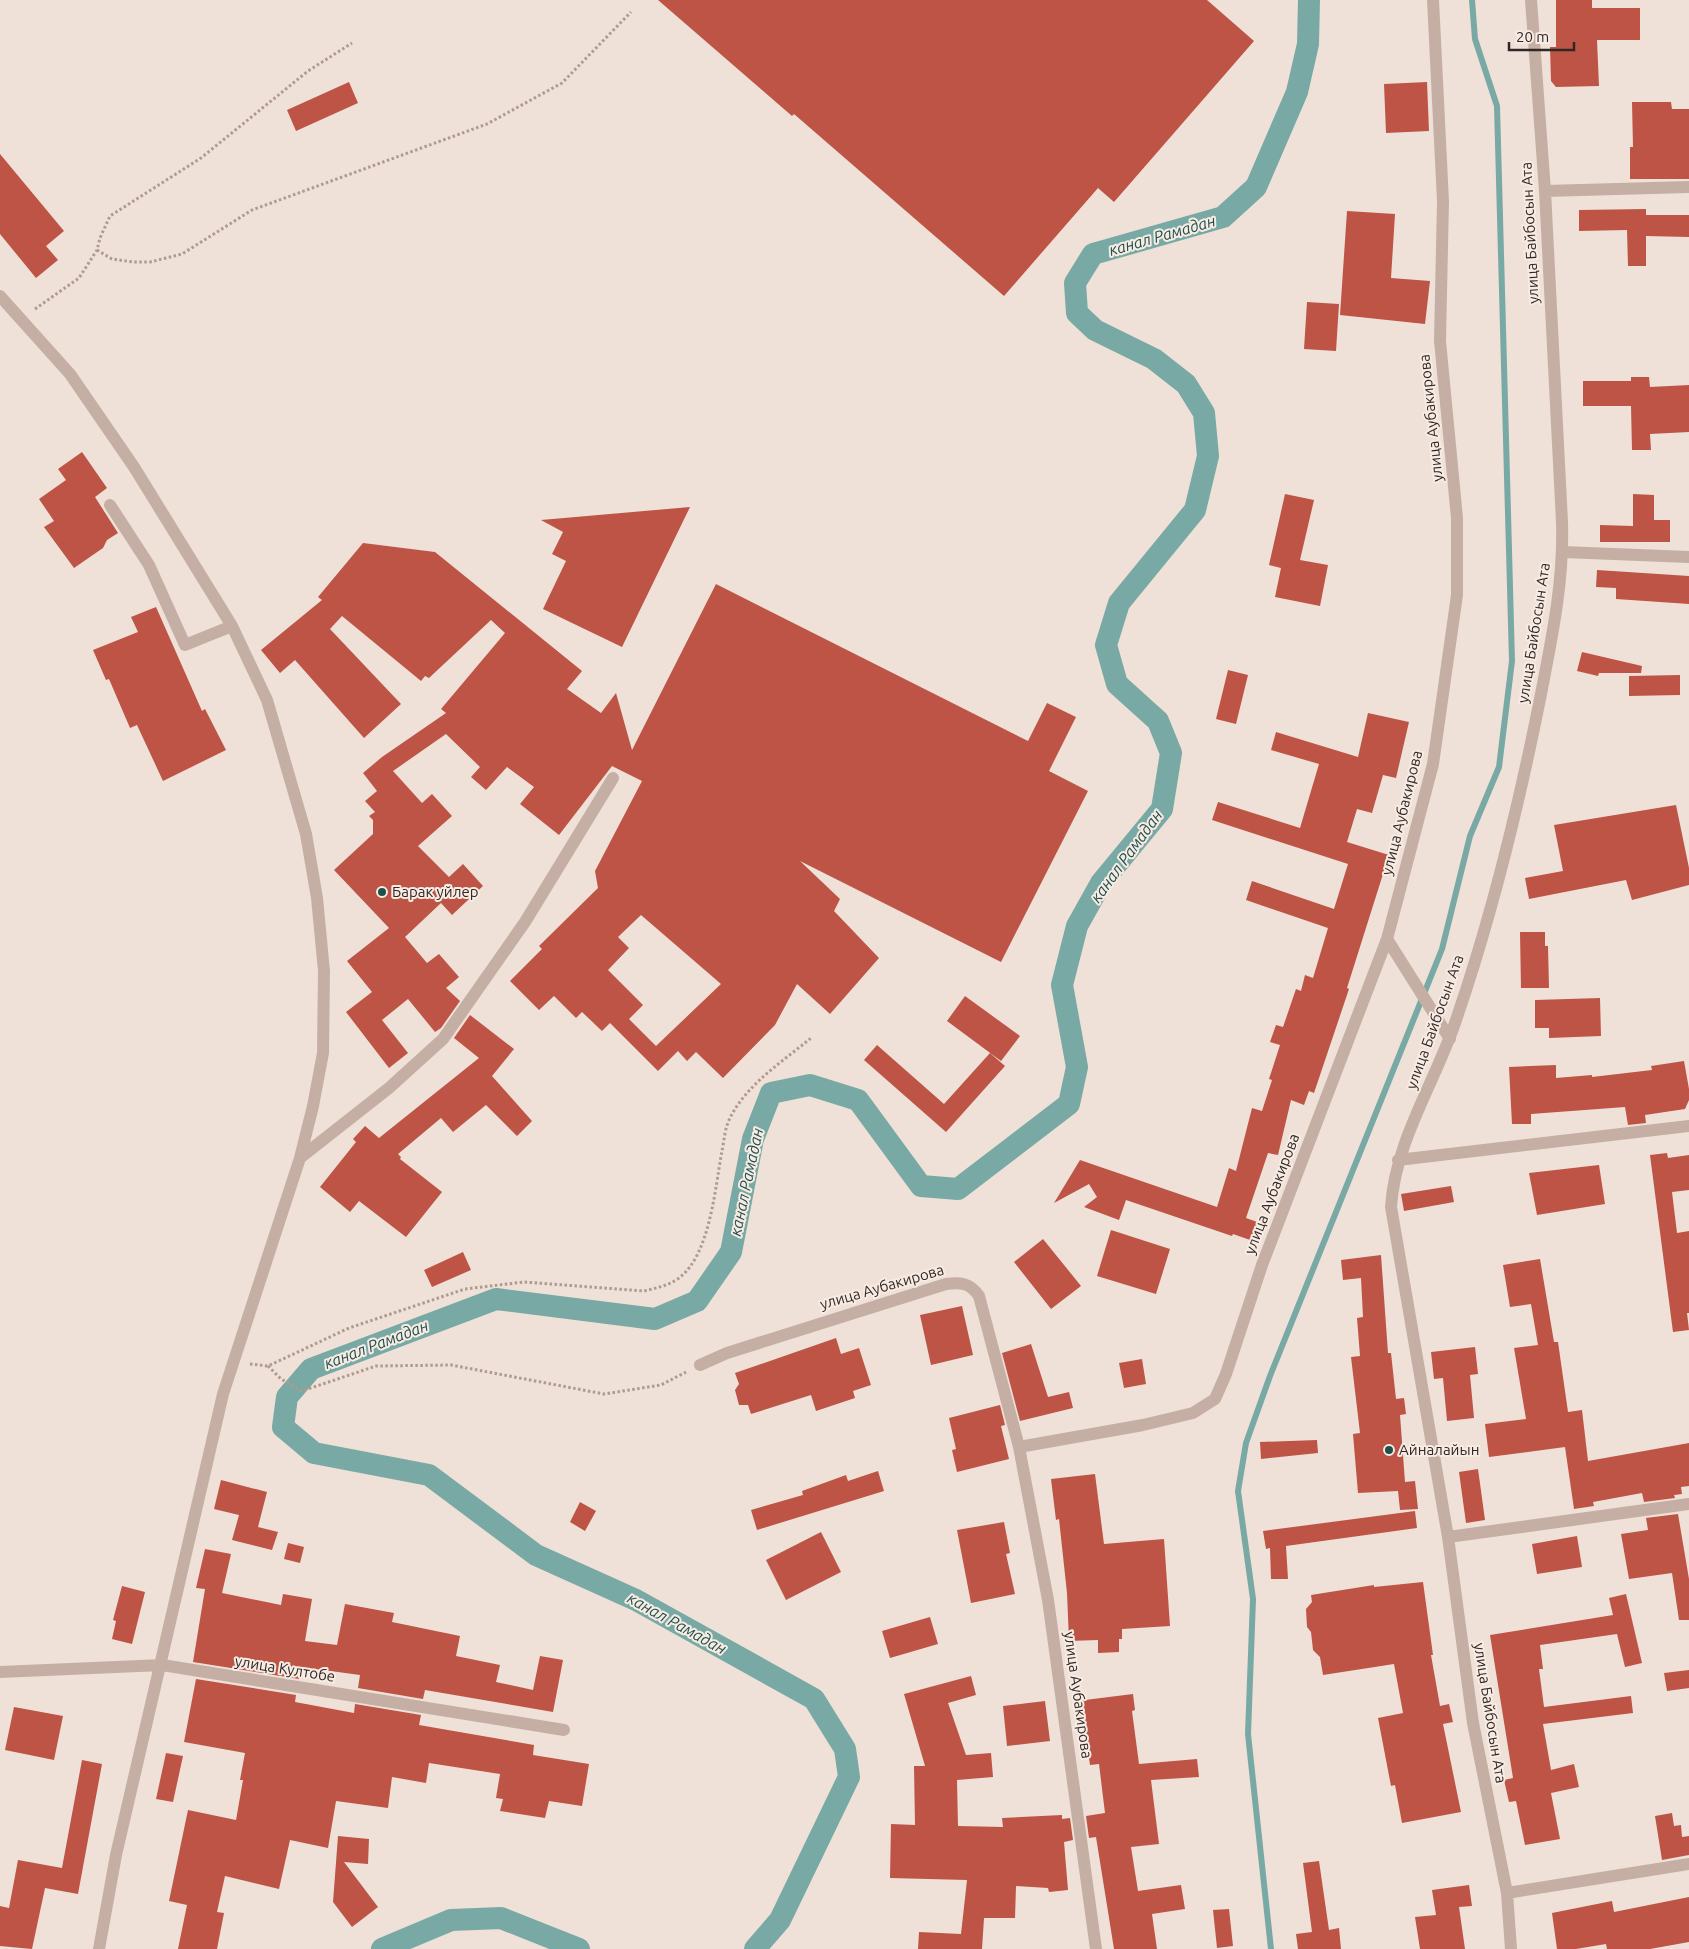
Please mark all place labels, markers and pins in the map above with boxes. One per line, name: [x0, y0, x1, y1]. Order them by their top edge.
place label: Барак уйлер: [392, 883, 479, 900]
marker: Барак уйлер: [376, 886, 388, 898]
place label: Айналайын: [1399, 1441, 1479, 1458]
marker: Айналайын: [1383, 1444, 1395, 1456]

